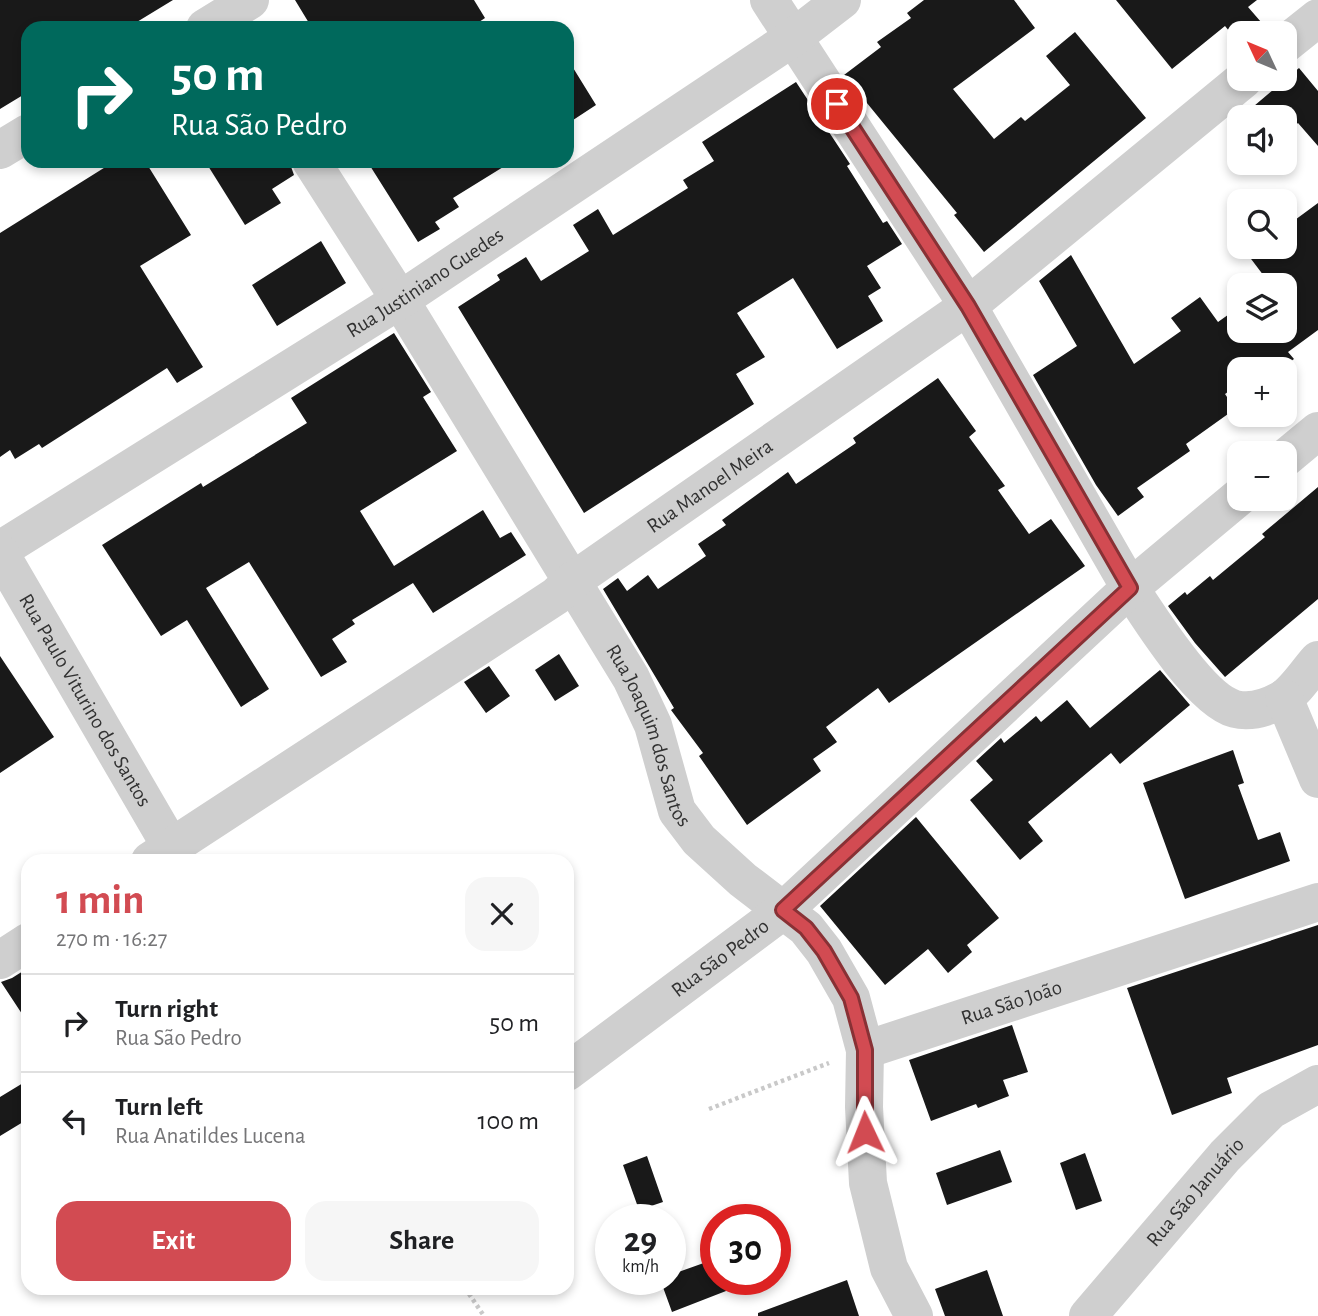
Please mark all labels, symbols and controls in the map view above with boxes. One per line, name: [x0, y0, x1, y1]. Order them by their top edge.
north arrow: [1227, 21, 1297, 91]
map controls: [1227, 21, 1297, 511]
icon: right: [56, 49, 147, 140]
text: 50 m: [171, 51, 265, 100]
pin: [807, 74, 867, 134]
icon: arrive: [818, 85, 856, 123]
button: sound: [1227, 105, 1297, 175]
text: Rua São Pedro: [171, 109, 347, 141]
button: search: [1227, 189, 1297, 259]
street label: Rua Justiniano Guedes: [343, 224, 507, 341]
button: layers: [1227, 273, 1297, 343]
button: +: [1227, 357, 1297, 427]
street label: Rua Manoel Meira: [643, 435, 776, 537]
button: −: [1227, 441, 1297, 511]
street label: Rua Paulo Viturino dos Santos: [15, 590, 155, 810]
street label: Rua Joaquim dos Santos: [603, 641, 695, 830]
button: close: [465, 877, 539, 951]
text: 1 min: [56, 879, 145, 921]
street label: Rua São Pedro: [667, 915, 773, 1001]
text: 270 m · 16:27: [56, 928, 167, 951]
street label: Rua São João: [958, 976, 1064, 1028]
text: Turn right: [115, 996, 218, 1022]
icon: right: [56, 1004, 94, 1042]
text: 50 m: [489, 1010, 539, 1036]
text: Rua São Pedro: [115, 1027, 242, 1050]
text: Turn left: [115, 1094, 203, 1120]
position arrow: [828, 1095, 902, 1169]
icon: left: [56, 1102, 94, 1140]
text: 100 m: [478, 1108, 539, 1134]
text: Rua Anatildes Lucena: [115, 1125, 306, 1148]
street label: Rua São Januário: [1142, 1133, 1248, 1250]
button: Exit: [56, 1201, 291, 1281]
button: Share: [305, 1201, 539, 1281]
speed limit sign: 30: [700, 1204, 791, 1295]
text: 29: [624, 1223, 657, 1258]
text: km/h: [622, 1258, 659, 1276]

